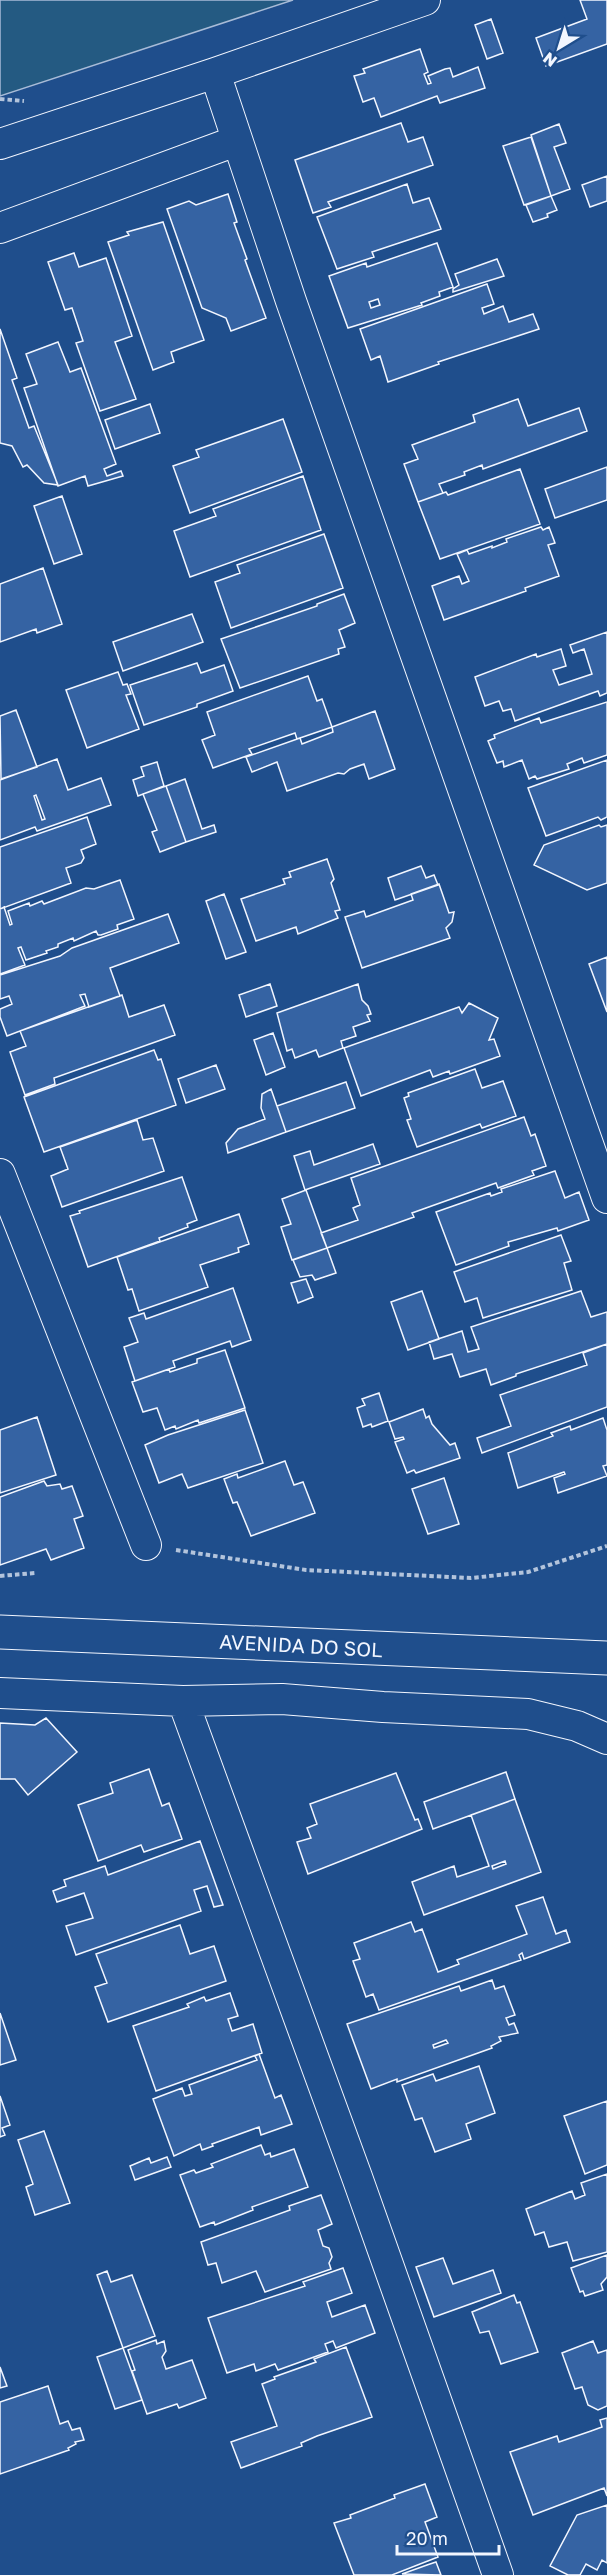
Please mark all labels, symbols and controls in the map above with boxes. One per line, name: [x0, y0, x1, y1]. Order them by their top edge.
north arrow: [529, 18, 589, 78]
text: N: [539, 48, 561, 71]
street label: AVENIDA DO SOL: [219, 1629, 383, 1661]
scale bar: [397, 2518, 499, 2556]
text: 20 m: [406, 2527, 448, 2549]

